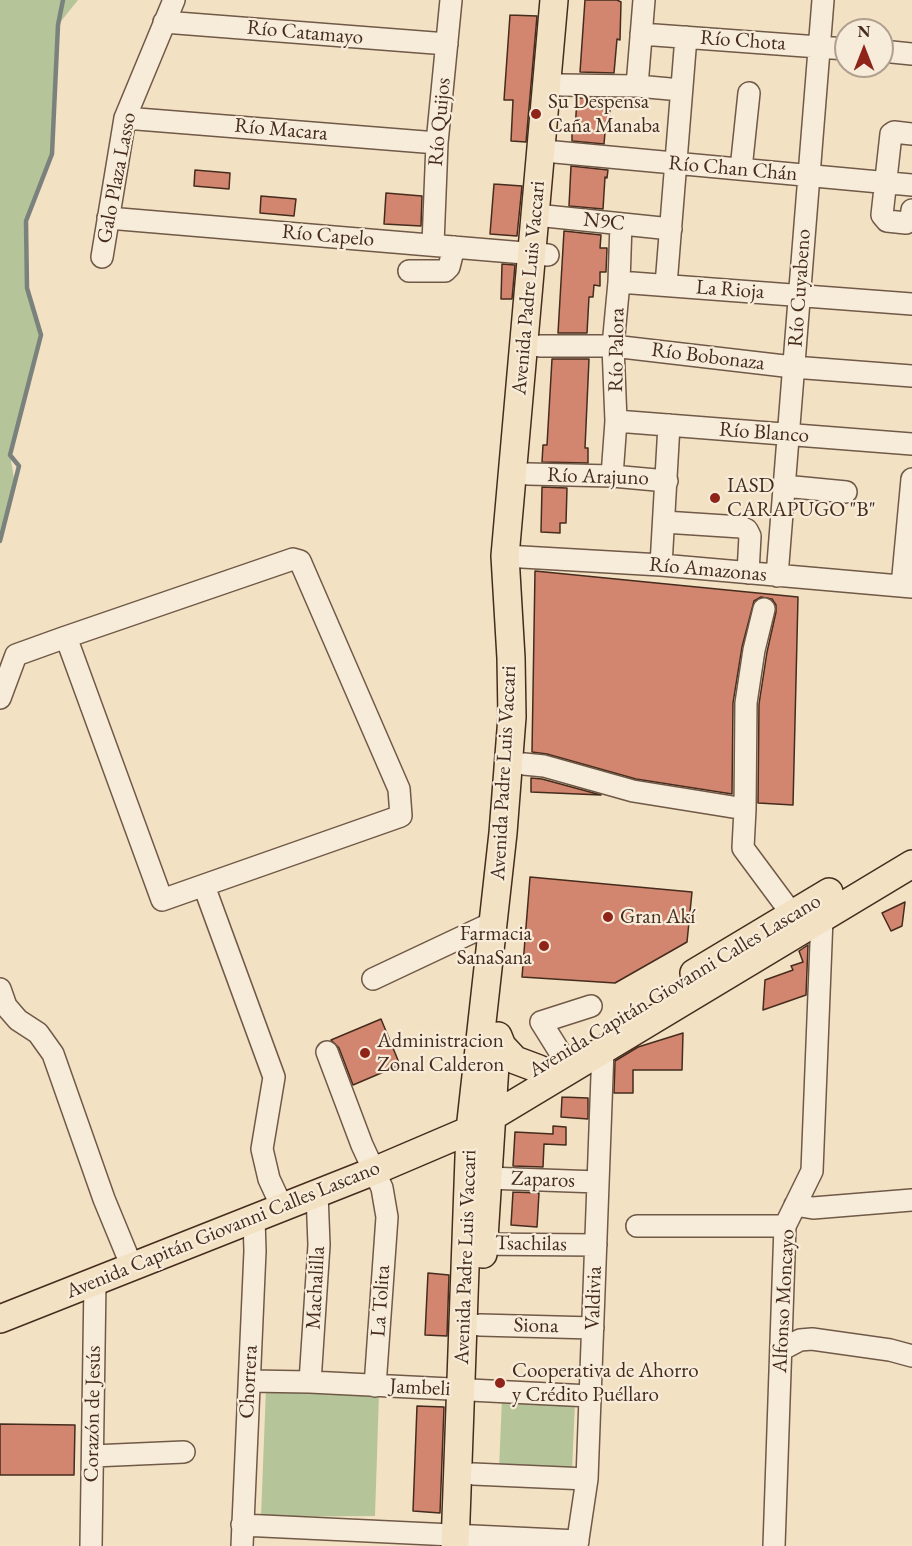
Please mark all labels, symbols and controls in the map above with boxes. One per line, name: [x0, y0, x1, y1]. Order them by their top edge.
street label: Río Catamayo: [246, 15, 364, 51]
north arrow: [834, 18, 894, 78]
text: N: [858, 21, 870, 42]
street label: Río Chota: [699, 25, 787, 57]
street label: Río Quijos: [424, 77, 456, 167]
place label: Su Despensa Caña Manaba: [548, 89, 660, 139]
marker: Su Despensa Caña Manaba: [529, 107, 543, 121]
street label: Galo Plaza Lasso: [92, 110, 142, 246]
street label: Río Macara: [233, 113, 329, 147]
street label: Río Chan Chán: [667, 151, 799, 187]
street label: Avenida Padre Luis Vaccari: [507, 180, 551, 396]
street label: N9C: [582, 207, 626, 237]
street label: Río Capelo: [281, 219, 375, 253]
street label: Río Cuyabeno: [783, 228, 817, 348]
street label: La Rioja: [695, 275, 765, 305]
street label: Río Palora: [604, 308, 630, 392]
street label: Río Bobonaza: [650, 338, 766, 376]
street label: Río Blanco: [718, 417, 810, 449]
street label: Río Arajuno: [547, 463, 649, 491]
place label: IASD CARAPUGO "B": [727, 473, 876, 523]
marker: IASD CARAPUGO "B": [708, 491, 722, 505]
street label: Río Amazonas: [648, 552, 768, 588]
street label: Avenida Padre Luis Vaccari: [486, 665, 522, 881]
street label: Avenida Capitán Giovanni Calles Lascano: [524, 889, 826, 1083]
place label: Gran Akí: [620, 904, 696, 930]
marker: Gran Akí: [601, 910, 615, 924]
place label: Farmacia SanaSana: [457, 921, 532, 971]
marker: Farmacia SanaSana: [537, 939, 551, 953]
place label: Administracion Zonal Calderon: [377, 1028, 504, 1078]
marker: Administracion Zonal Calderon: [358, 1046, 372, 1060]
street label: Avenida Padre Luis Vaccari: [450, 1149, 482, 1365]
street label: Avenida Capitán Giovanni Calles Lascano: [62, 1155, 384, 1305]
street label: Zaparos: [511, 1166, 575, 1194]
street label: Alfonso Moncayo: [768, 1228, 800, 1374]
street label: Tsachilas: [495, 1231, 567, 1257]
street label: Machalilla: [301, 1246, 331, 1330]
street label: La Tolita: [366, 1264, 396, 1338]
street label: Valdivia: [580, 1266, 608, 1330]
street label: Siona: [513, 1313, 559, 1339]
street label: Corazón de Jesús: [79, 1345, 107, 1483]
street label: Chorrera: [234, 1345, 264, 1419]
place label: Cooperativa de Ahorro y Crédito Puéllaro: [512, 1358, 699, 1408]
street label: Jambeli: [389, 1374, 451, 1402]
marker: Cooperativa de Ahorro y Crédito Puéllaro: [493, 1376, 507, 1390]

